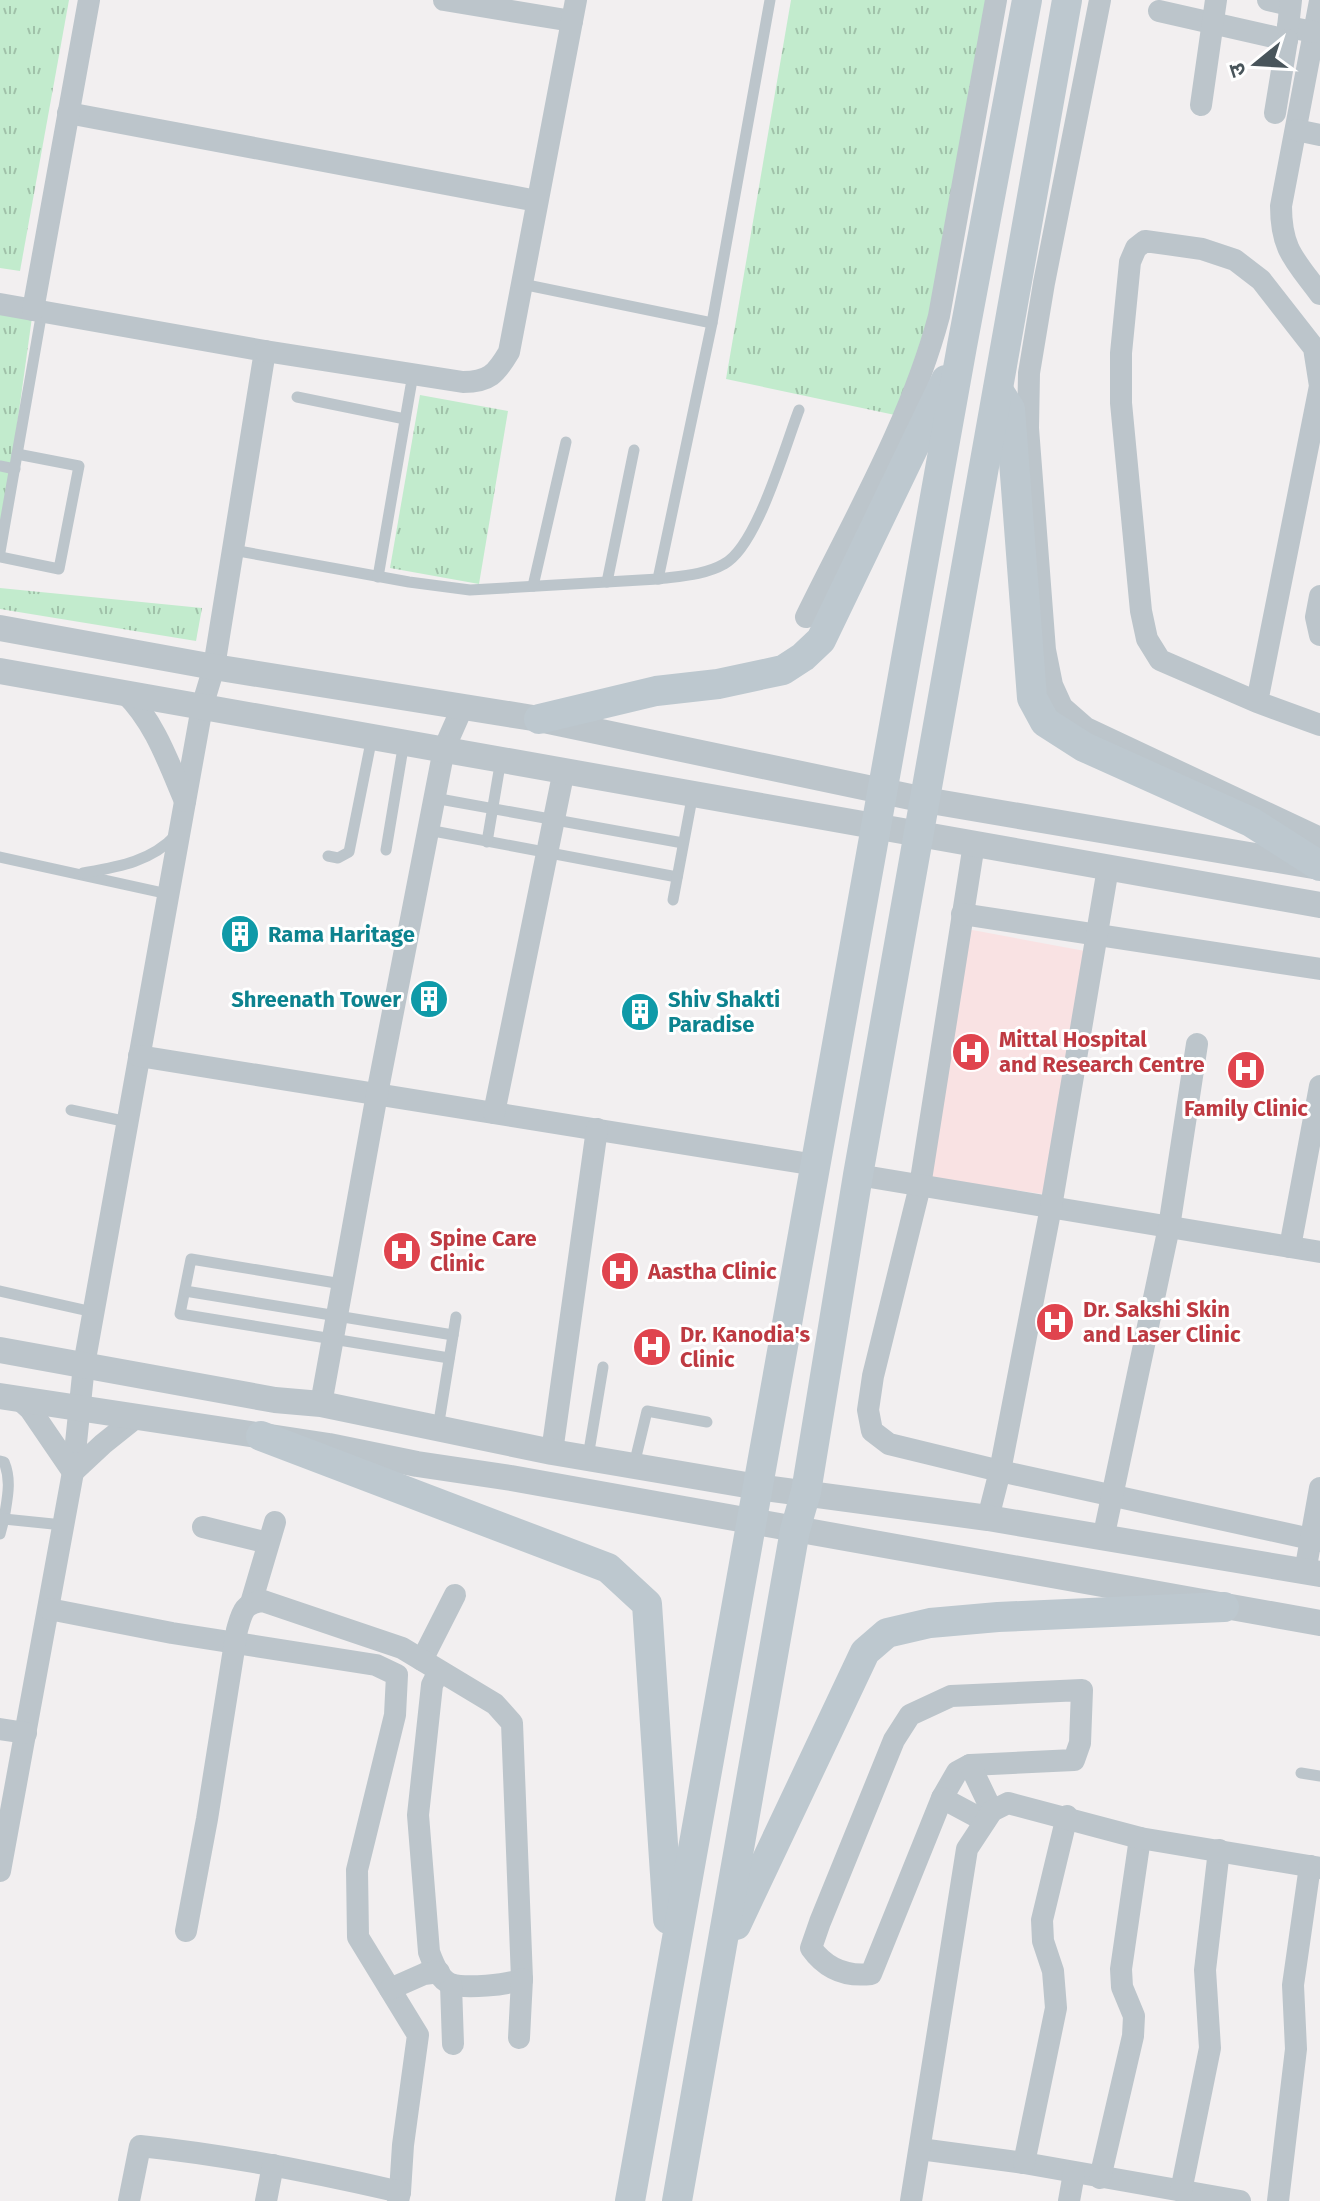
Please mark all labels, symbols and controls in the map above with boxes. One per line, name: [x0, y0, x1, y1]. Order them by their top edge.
north arrow: [1216, 24, 1296, 104]
text: उ: [1222, 59, 1252, 80]
building icon: Rama Haritage: [219, 913, 261, 955]
place label: Rama Haritage: [268, 921, 415, 948]
building icon: Shreenath Tower: [408, 978, 450, 1020]
place label: Shreenath Tower: [231, 986, 401, 1013]
place label: Shiv Shakti Paradise: [668, 986, 780, 1038]
building icon: Shiv Shakti Paradise: [619, 991, 661, 1033]
place label: Mittal Hospital and Research Centre: [999, 1026, 1205, 1078]
hospital icon: Mittal Hospital and Research Centre: [950, 1031, 992, 1073]
hospital icon: Family Clinic: [1225, 1049, 1267, 1091]
place label: Family Clinic: [1184, 1095, 1308, 1122]
place label: Spine Care Clinic: [430, 1225, 537, 1277]
hospital icon: Spine Care Clinic: [381, 1230, 423, 1272]
hospital icon: Aastha Clinic: [599, 1250, 641, 1292]
place label: Aastha Clinic: [647, 1258, 777, 1285]
place label: Dr. Sakshi Skin and Laser Clinic: [1083, 1296, 1241, 1348]
hospital icon: Dr. Sakshi Skin and Laser Clinic: [1034, 1301, 1076, 1343]
place label: Dr. Kanodia's Clinic: [680, 1321, 810, 1373]
hospital icon: Dr. Kanodia's Clinic: [631, 1326, 673, 1368]

